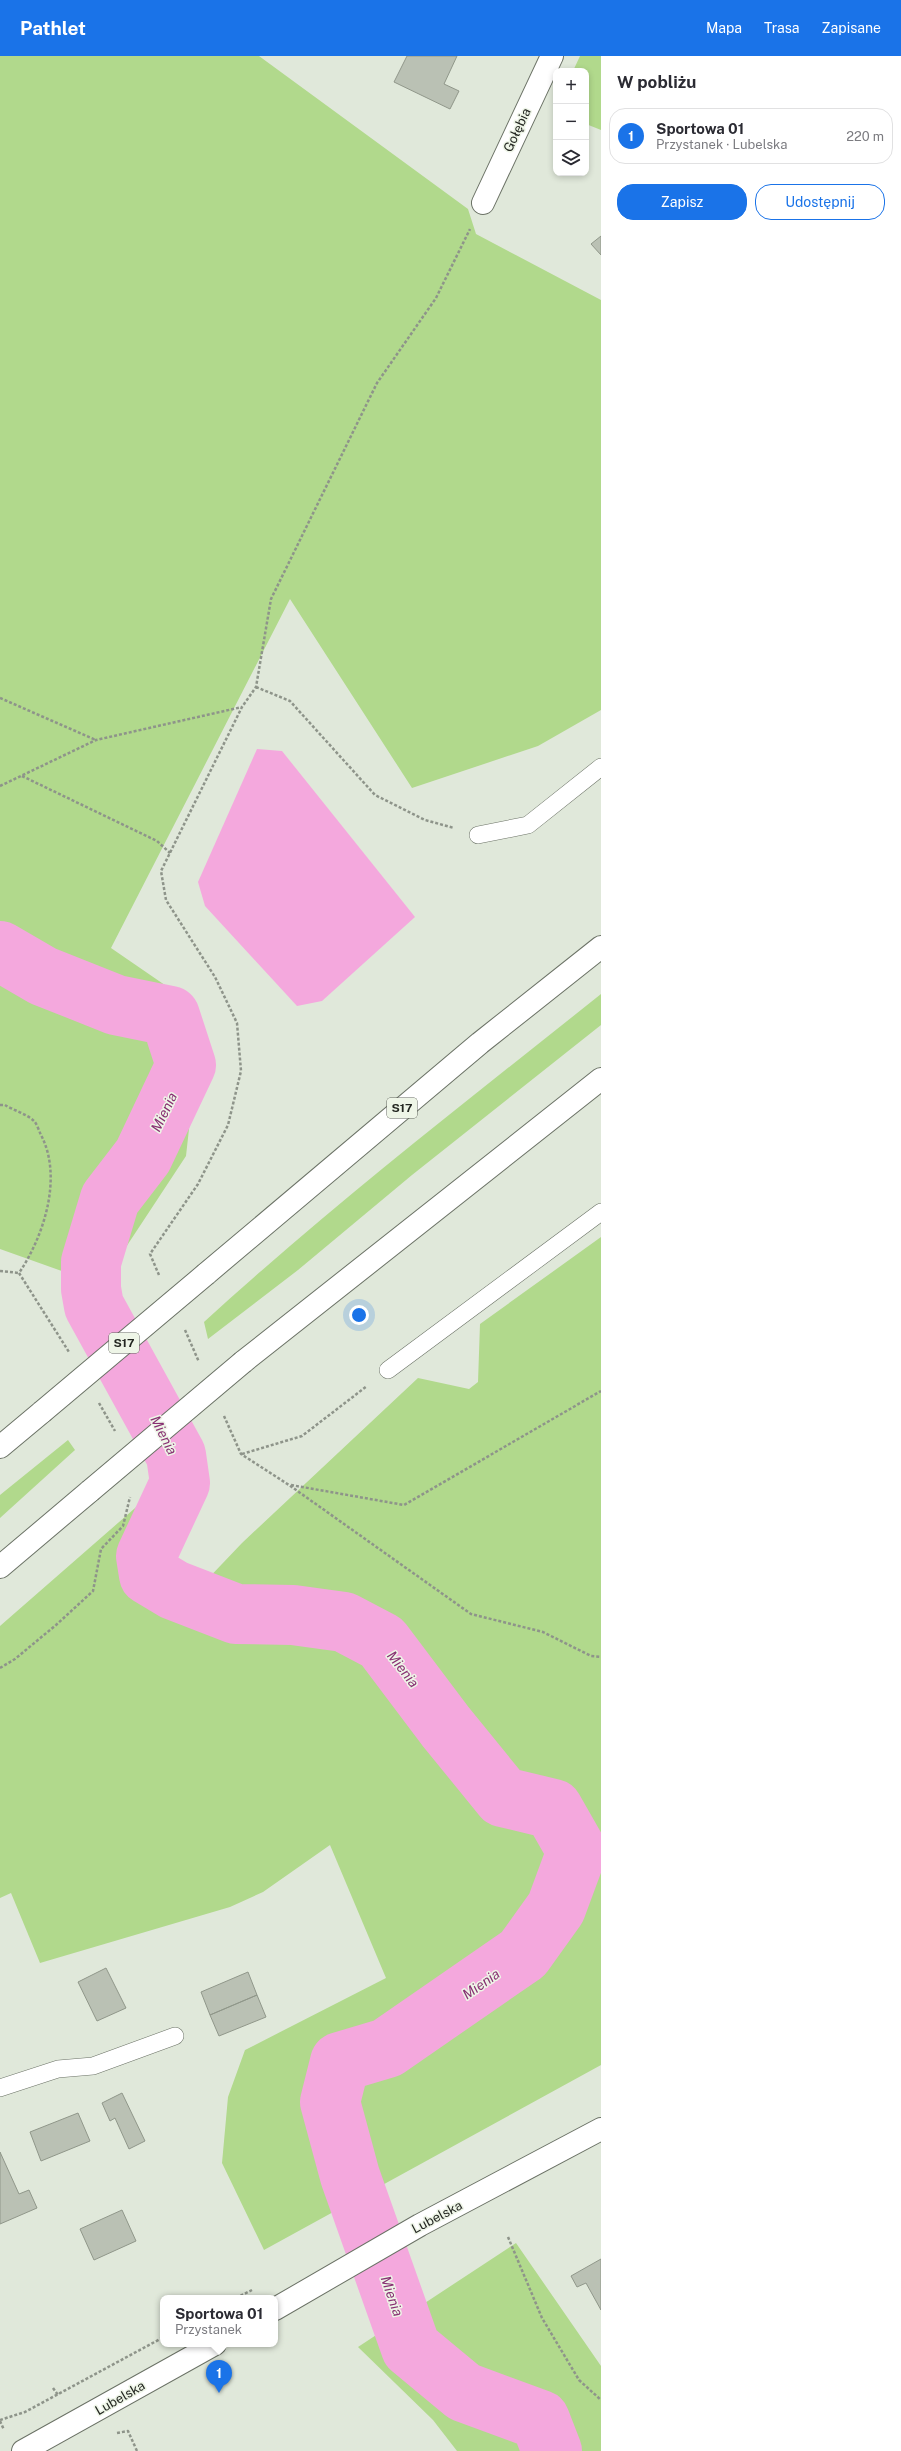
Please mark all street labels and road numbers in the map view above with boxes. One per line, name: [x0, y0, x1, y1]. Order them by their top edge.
street label: Gołębia: [500, 106, 534, 154]
road number: S17: [387, 1098, 417, 1118]
road number: S17: [109, 1333, 139, 1353]
street label: Lubelska: [409, 2197, 465, 2237]
street label: Lubelska: [92, 2378, 148, 2418]

